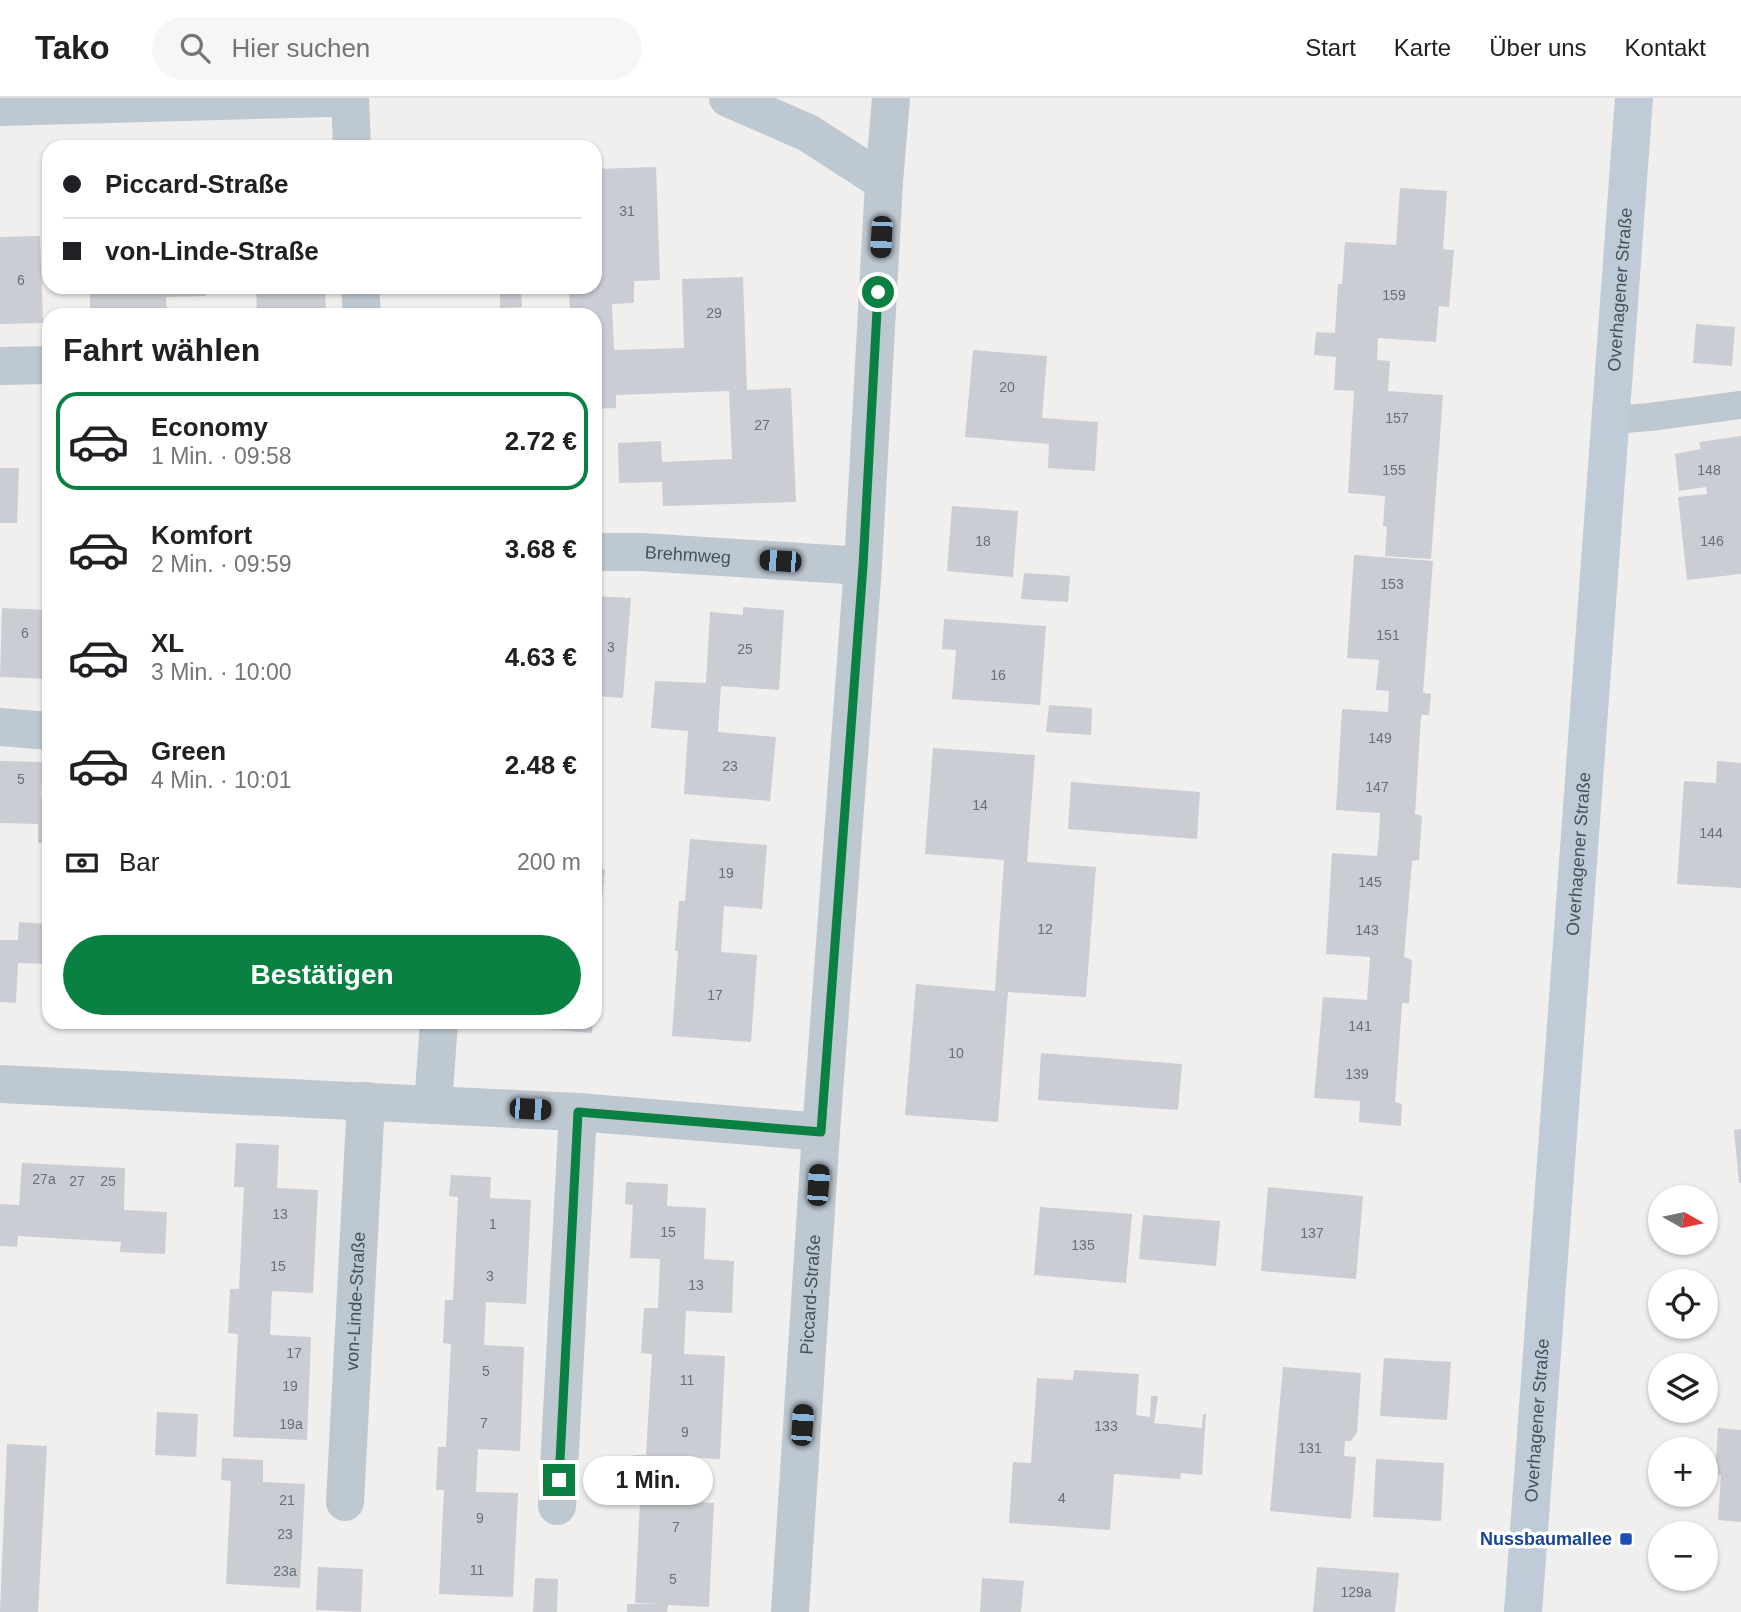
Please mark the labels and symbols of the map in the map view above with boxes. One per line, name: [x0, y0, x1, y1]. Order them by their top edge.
house number: 31: [619, 203, 635, 219]
street label: Overhagener Straße: [1604, 207, 1636, 372]
car: [870, 215, 893, 259]
house number: 6: [17, 272, 25, 288]
route start: [862, 276, 894, 308]
house number: 159: [1382, 287, 1406, 303]
house number: 29: [706, 305, 722, 321]
house number: 20: [999, 379, 1015, 395]
house number: 157: [1385, 410, 1409, 426]
house number: 27: [754, 417, 770, 433]
house number: 155: [1382, 462, 1406, 478]
house number: 148: [1697, 462, 1721, 478]
house number: 18: [975, 533, 991, 549]
house number: 146: [1700, 533, 1724, 549]
street label: Brehmweg: [644, 542, 731, 568]
car: [759, 549, 802, 573]
house number: 153: [1380, 576, 1404, 592]
house number: 6: [21, 625, 29, 641]
house number: 151: [1376, 627, 1400, 643]
house number: 3: [607, 639, 615, 655]
house number: 25: [737, 641, 753, 657]
house number: 16: [990, 667, 1006, 683]
house number: 149: [1368, 730, 1392, 746]
house number: 23: [722, 758, 738, 774]
house number: 5: [17, 771, 25, 787]
street label: Overhagener Straße: [1563, 771, 1595, 937]
house number: 147: [1365, 779, 1389, 795]
house number: 14: [972, 797, 988, 813]
house number: 144: [1699, 825, 1723, 841]
house number: 19: [718, 865, 734, 881]
house number: 145: [1358, 874, 1382, 890]
house number: 12: [1037, 921, 1053, 937]
house number: 143: [1355, 922, 1379, 938]
house number: 17: [707, 987, 723, 1003]
house number: 141: [1348, 1018, 1372, 1034]
house number: 10: [948, 1045, 964, 1061]
house number: 139: [1345, 1066, 1369, 1082]
car: [509, 1097, 552, 1121]
car: [807, 1163, 830, 1207]
house number: 27a: [32, 1171, 56, 1187]
house number: 27: [69, 1173, 85, 1189]
house number: 25: [100, 1173, 116, 1189]
north arrow: [1648, 1185, 1718, 1255]
house number: 13: [272, 1206, 288, 1222]
house number: 1: [489, 1216, 497, 1232]
house number: 15: [660, 1224, 676, 1240]
house number: 137: [1300, 1225, 1324, 1241]
street label: von-Linde-Straße: [342, 1231, 369, 1371]
street label: Piccard-Straße: [797, 1234, 824, 1355]
house number: 135: [1071, 1237, 1095, 1253]
house number: 15: [270, 1258, 286, 1274]
house number: 3: [486, 1268, 494, 1284]
house number: 13: [688, 1277, 704, 1293]
street label: Overhagener Straße: [1521, 1338, 1553, 1503]
house number: 17: [286, 1345, 302, 1361]
house number: 5: [482, 1363, 490, 1379]
house number: 11: [680, 1372, 694, 1388]
house number: 19: [282, 1378, 298, 1394]
car: [791, 1403, 814, 1447]
house number: 7: [480, 1415, 488, 1431]
house number: 19a: [279, 1416, 303, 1432]
house number: 133: [1094, 1418, 1118, 1434]
house number: 9: [681, 1424, 689, 1440]
house number: 131: [1298, 1440, 1322, 1456]
callout: 1 Min.: [584, 1456, 713, 1504]
route end: [543, 1464, 575, 1496]
house number: 4: [1058, 1490, 1066, 1506]
house number: 21: [279, 1492, 295, 1508]
house number: 9: [476, 1510, 484, 1526]
house number: 7: [672, 1519, 680, 1535]
house number: 23: [277, 1526, 293, 1542]
place label: Nussbaumallee: [1480, 1529, 1612, 1549]
marker: Nussbaumallee: [1618, 1531, 1634, 1547]
house number: 11: [470, 1562, 484, 1578]
house number: 23a: [273, 1563, 297, 1579]
house number: 5: [669, 1571, 677, 1587]
house number: 129a: [1340, 1584, 1372, 1600]

